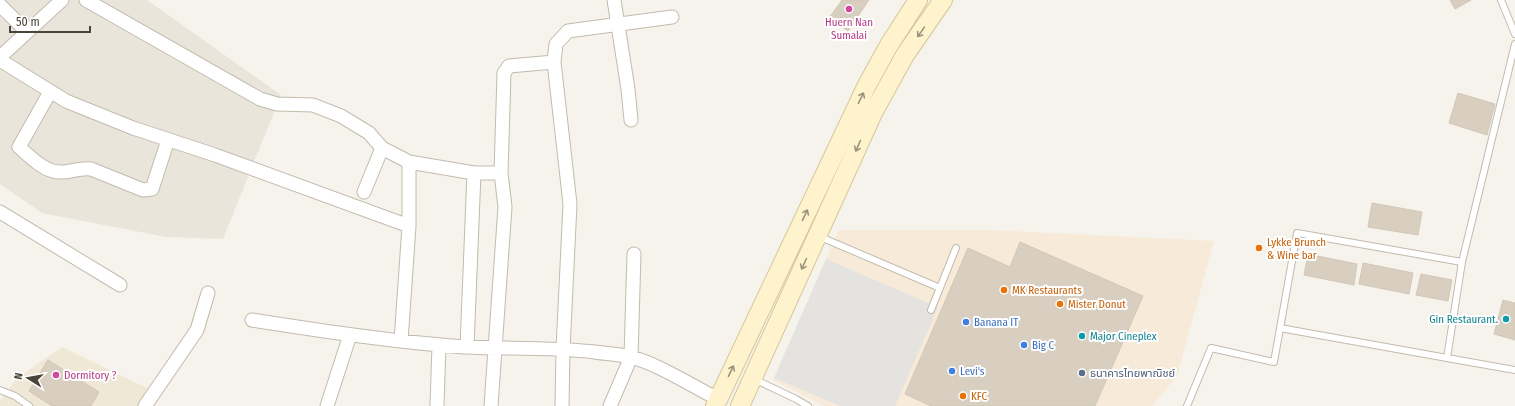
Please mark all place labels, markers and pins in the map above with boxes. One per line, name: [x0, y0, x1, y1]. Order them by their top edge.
marker: Huern Nan Sumalai: [844, 4, 854, 14]
place label: Huern Nan Sumalai: [825, 16, 873, 42]
place label: Lykke Brunch & Wine bar: [1267, 236, 1326, 262]
marker: Lykke Brunch & Wine bar: [1254, 243, 1264, 253]
place label: MK Restaurants: [1012, 284, 1082, 297]
marker: MK Restaurants: [999, 285, 1009, 295]
place label: Mister Donut: [1068, 298, 1126, 311]
marker: Mister Donut: [1055, 299, 1065, 309]
place label: Gin Restaurant.: [1429, 313, 1498, 326]
marker: Gin Restaurant.: [1501, 314, 1511, 324]
place label: Banana IT: [974, 316, 1019, 329]
marker: Banana IT: [961, 317, 971, 327]
place label: Major Cineplex: [1090, 330, 1157, 343]
marker: Major Cineplex: [1077, 331, 1087, 341]
place label: Big C: [1032, 339, 1055, 352]
marker: Big C: [1019, 340, 1029, 350]
place label: Levi's: [960, 365, 985, 378]
marker: Levi's: [947, 366, 957, 376]
place label: ธนาคารไทยพาณิชย์: [1090, 367, 1175, 380]
marker: ธนาคารไทยพาณิชย์: [1077, 368, 1087, 378]
place label: Dormitory ?: [64, 369, 117, 382]
marker: Dormitory ?: [51, 370, 61, 380]
place label: KFC: [971, 390, 987, 403]
marker: KFC: [958, 391, 968, 401]

